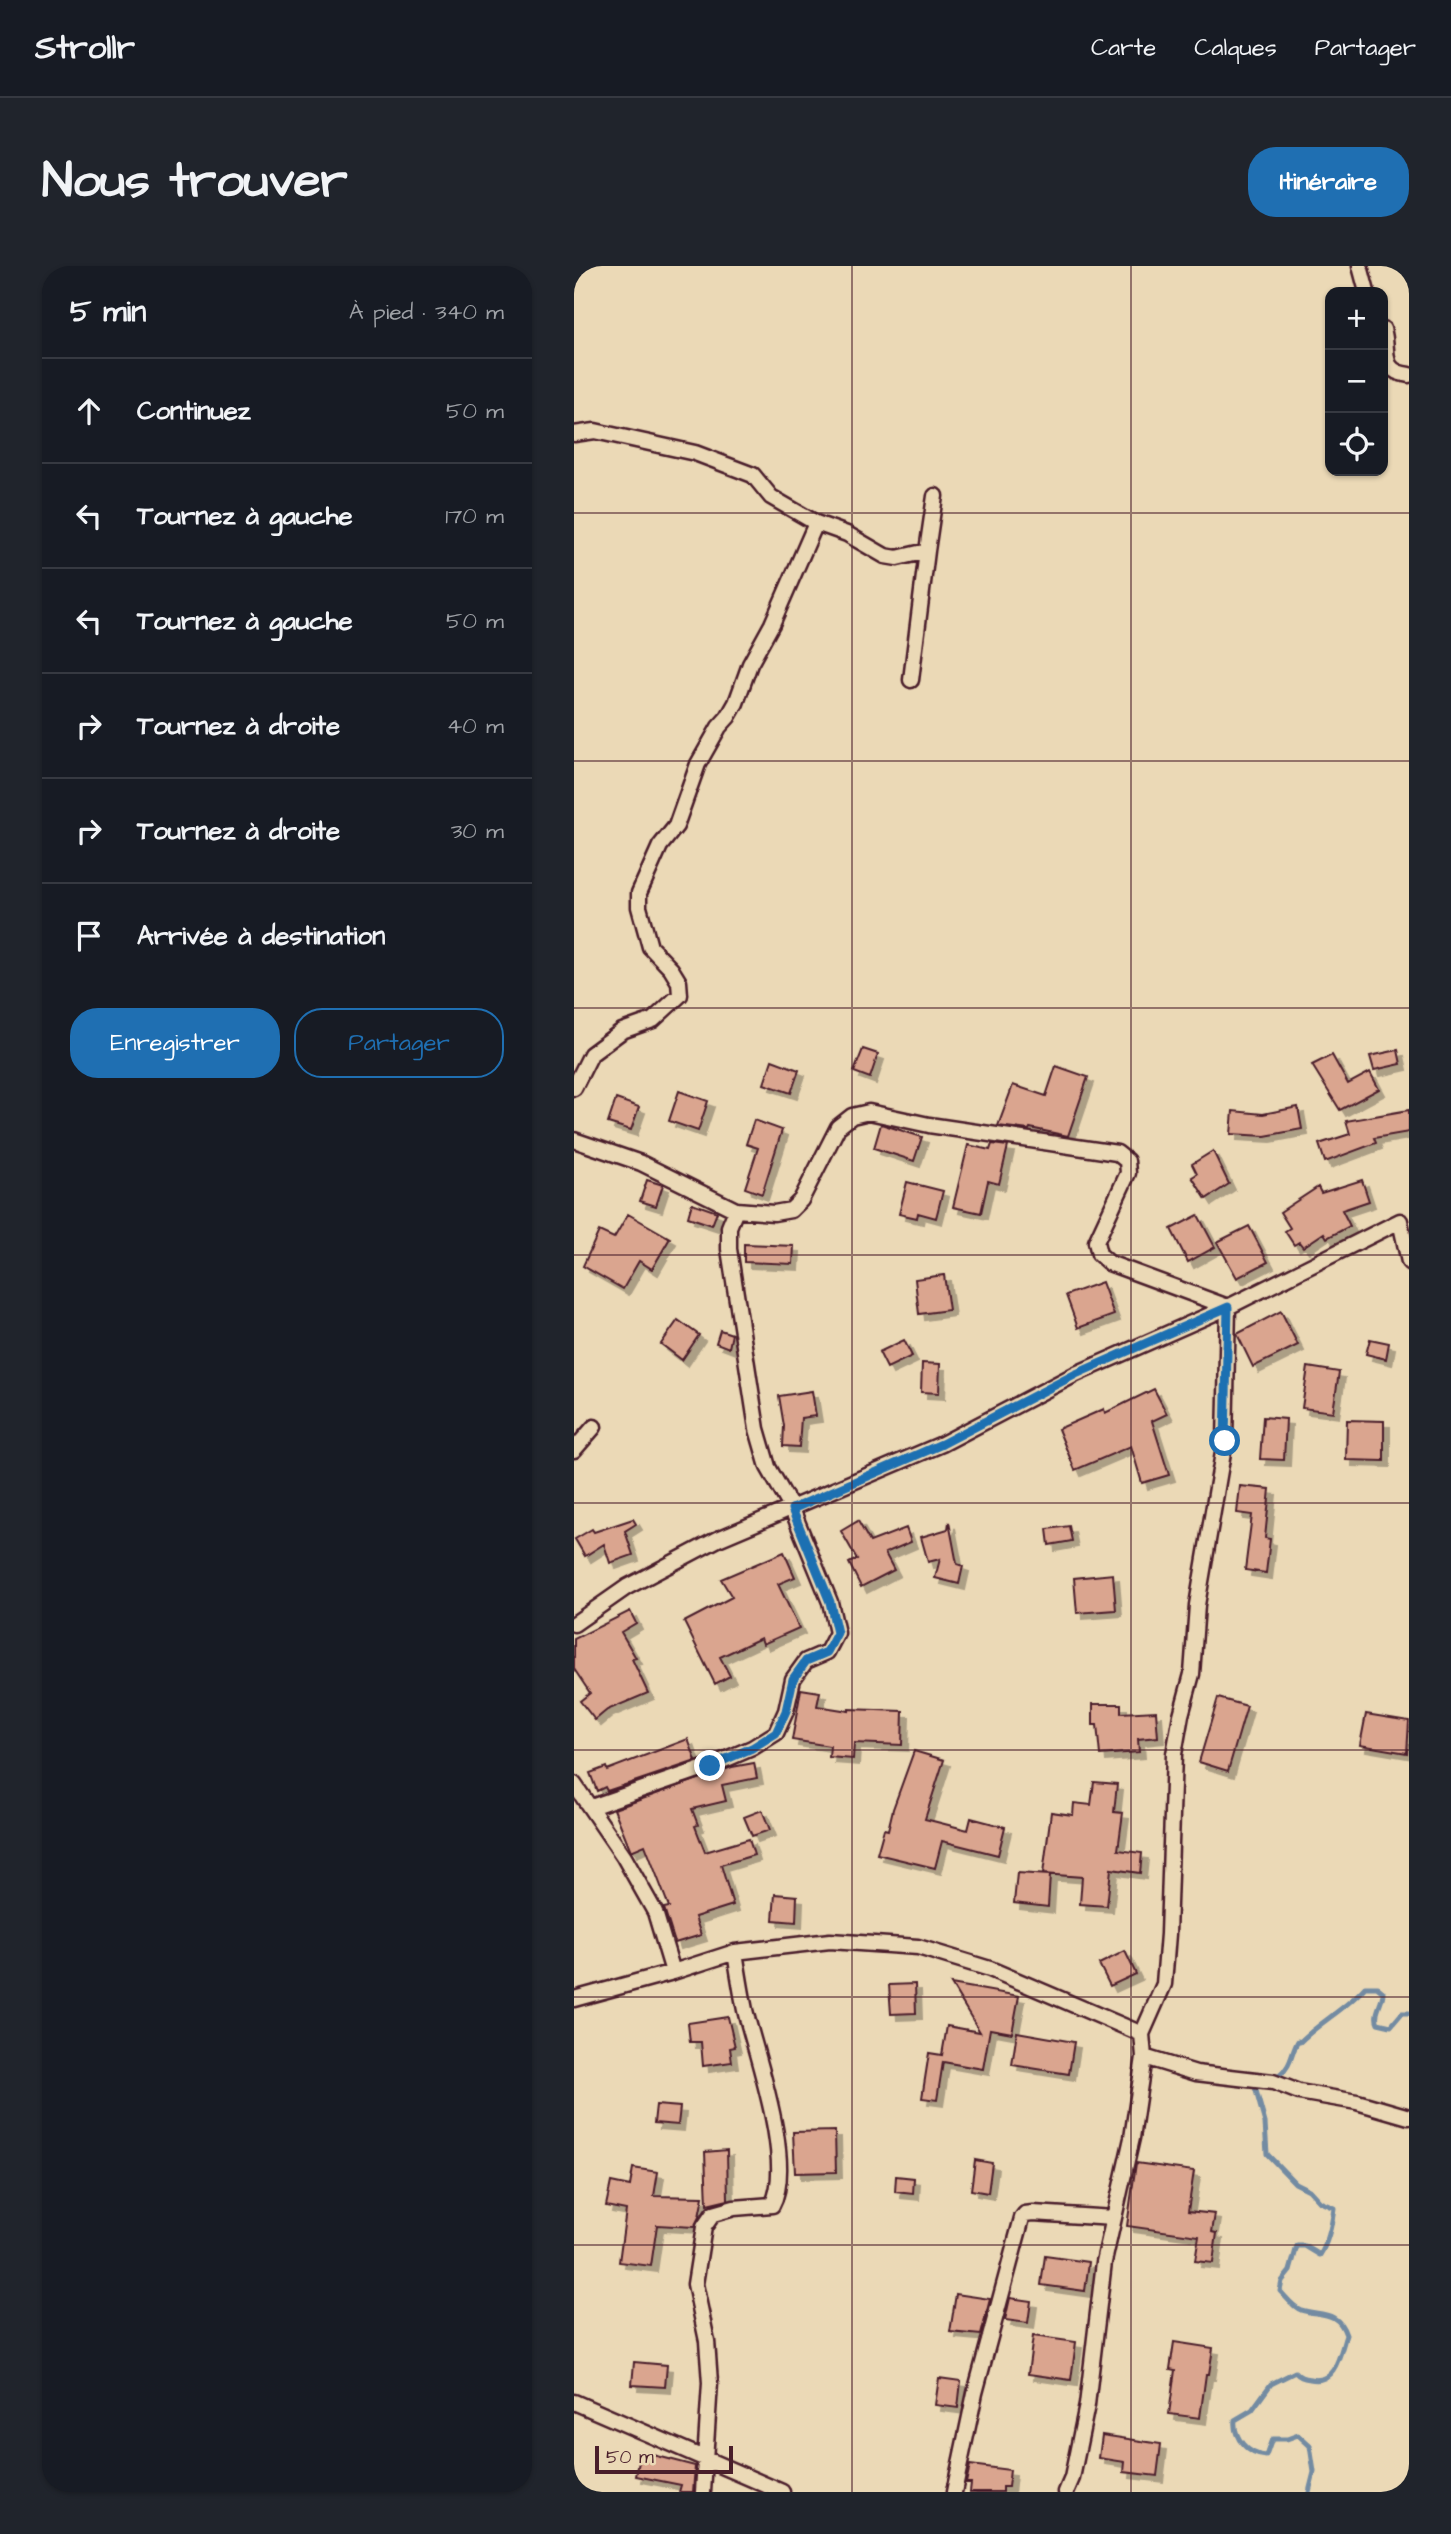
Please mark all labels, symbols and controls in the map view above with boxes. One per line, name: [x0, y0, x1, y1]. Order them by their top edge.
text: Strollr: [35, 25, 135, 71]
text: Carte: [1091, 31, 1156, 65]
text: Calques: [1194, 31, 1277, 65]
text: Partager: [1315, 31, 1416, 65]
button: Itinéraire: [1248, 147, 1409, 217]
text: Nous trouver: [42, 148, 348, 216]
map controls: [1325, 287, 1388, 476]
button: +: [1325, 287, 1388, 350]
text: 5 min: [70, 291, 146, 333]
text: À pied · 340 m: [349, 296, 504, 328]
button: −: [1325, 350, 1388, 413]
icon: ahead: [70, 392, 108, 430]
text: Continuez: [137, 393, 251, 429]
text: 50 m: [446, 395, 504, 427]
button: locate: [1325, 413, 1388, 476]
icon: left: [70, 497, 108, 535]
text: Tournez à gauche: [137, 498, 353, 534]
text: 170 m: [445, 500, 504, 532]
icon: left: [70, 602, 108, 640]
text: Tournez à gauche: [137, 603, 353, 639]
text: 50 m: [446, 605, 504, 637]
icon: right: [70, 707, 108, 745]
text: Tournez à droite: [137, 708, 340, 744]
text: 40 m: [447, 710, 504, 742]
icon: right: [70, 812, 108, 850]
text: Tournez à droite: [137, 813, 340, 849]
text: 30 m: [451, 815, 504, 847]
icon: arrive: [70, 917, 108, 955]
text: Arrivée à destination: [137, 918, 385, 954]
button: Enregistrer: [70, 1008, 280, 1078]
button: Partager: [294, 1008, 504, 1078]
route start: [1209, 1425, 1240, 1456]
route end: [694, 1750, 725, 1781]
scale bar: [595, 2443, 733, 2475]
text: 50 m: [606, 2444, 654, 2471]

